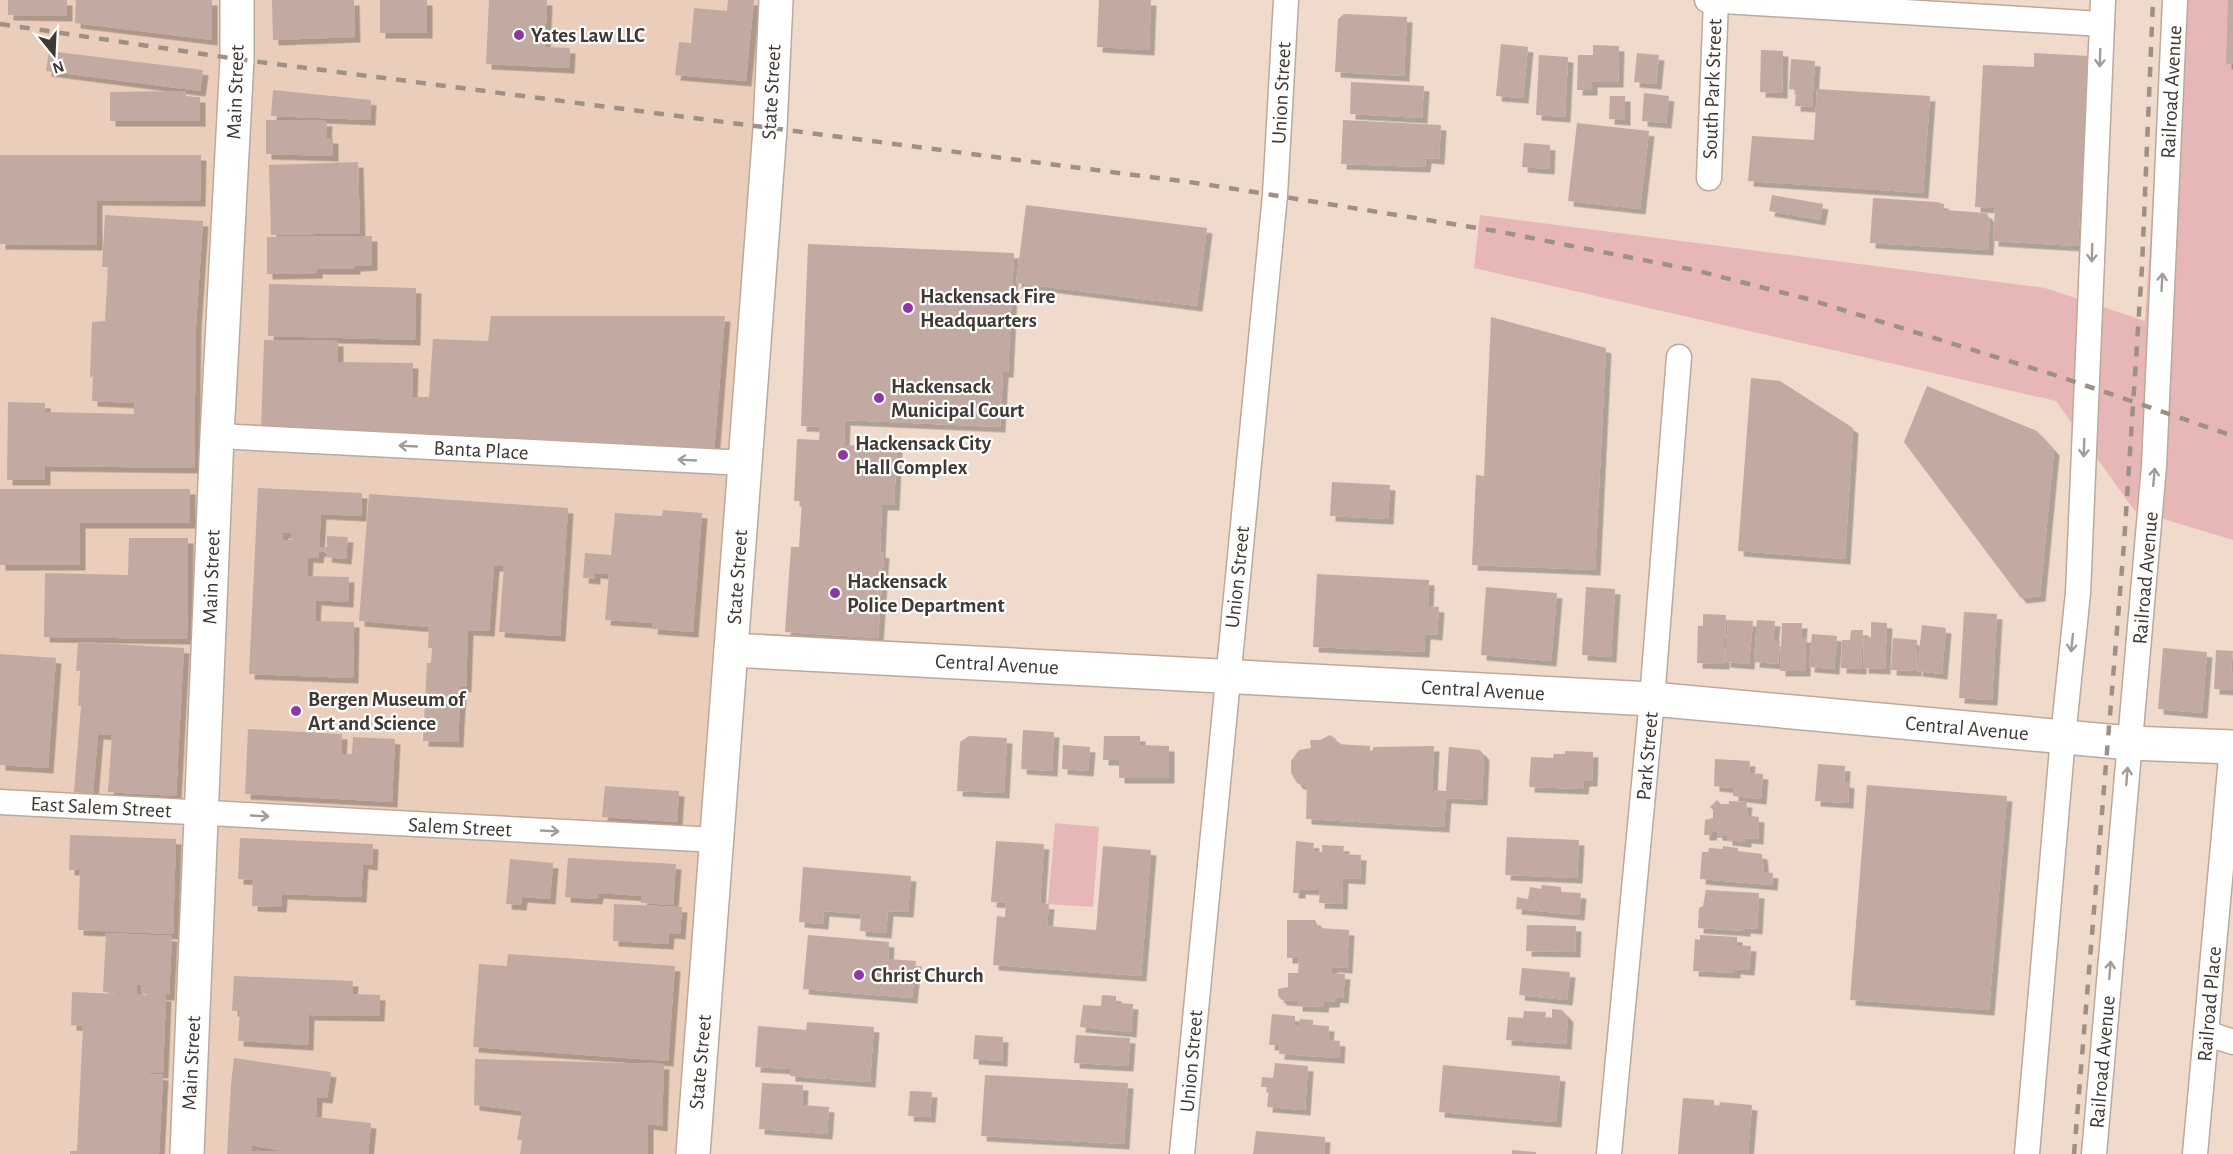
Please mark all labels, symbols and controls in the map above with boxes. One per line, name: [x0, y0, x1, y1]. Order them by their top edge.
street label: South Park Street: [1700, 18, 1725, 160]
north arrow: [24, 24, 84, 84]
place label: Yates Law LLC: [531, 25, 645, 46]
street label: Railroad Avenue: [2158, 25, 2185, 159]
marker: Yates Law LLC: [512, 28, 526, 42]
street label: Union Street: [1268, 41, 1295, 145]
street label: Main Street: [223, 44, 248, 140]
street label: State Street: [759, 44, 784, 140]
one-way arrow: [2095, 48, 2106, 68]
text: N: [51, 58, 66, 77]
one-way arrow: [2087, 243, 2098, 263]
one-way arrow: [2157, 273, 2168, 293]
place label: Hackensack Fire Headquarters: [920, 286, 1056, 331]
marker: Hackensack Fire Headquarters: [901, 301, 915, 315]
place label: Hackensack Municipal Court: [891, 376, 1024, 421]
marker: Hackensack Municipal Court: [872, 391, 886, 405]
place label: Hackensack City Hall Complex: [855, 433, 992, 478]
street label: Banta Place: [433, 438, 529, 463]
one-way arrow: [2079, 438, 2090, 458]
one-way arrow: [399, 440, 419, 451]
marker: Hackensack City Hall Complex: [836, 448, 850, 462]
one-way arrow: [678, 455, 698, 466]
one-way arrow: [2148, 468, 2159, 488]
street label: Railroad Avenue: [2129, 511, 2162, 645]
street label: Union Street: [1222, 525, 1253, 629]
street label: State Street: [724, 528, 751, 625]
street label: Main Street: [199, 529, 224, 625]
place label: Hackensack Police Department: [847, 571, 1005, 616]
marker: Hackensack Police Department: [828, 586, 842, 600]
one-way arrow: [2067, 632, 2078, 652]
street label: Central Avenue: [935, 651, 1059, 678]
street label: Central Avenue: [1421, 677, 1545, 704]
place label: Bergen Museum of Art and Science: [308, 689, 467, 734]
marker: Bergen Museum of Art and Science: [289, 704, 303, 718]
street label: Park Street: [1633, 710, 1662, 801]
street label: Central Avenue: [1904, 713, 2030, 744]
one-way arrow: [2122, 767, 2133, 786]
street label: East Salem Street: [30, 793, 172, 822]
one-way arrow: [250, 810, 270, 821]
street label: Salem Street: [408, 814, 513, 841]
one-way arrow: [539, 826, 559, 837]
street label: Railroad Place: [2194, 945, 2225, 1063]
one-way arrow: [2105, 961, 2116, 981]
place label: Christ Church: [871, 965, 984, 986]
marker: Christ Church: [852, 968, 866, 982]
street label: Railroad Avenue: [2086, 995, 2119, 1129]
street label: Union Street: [1177, 1009, 1206, 1113]
street label: State Street: [686, 1013, 715, 1110]
street label: Main Street: [179, 1015, 204, 1111]

